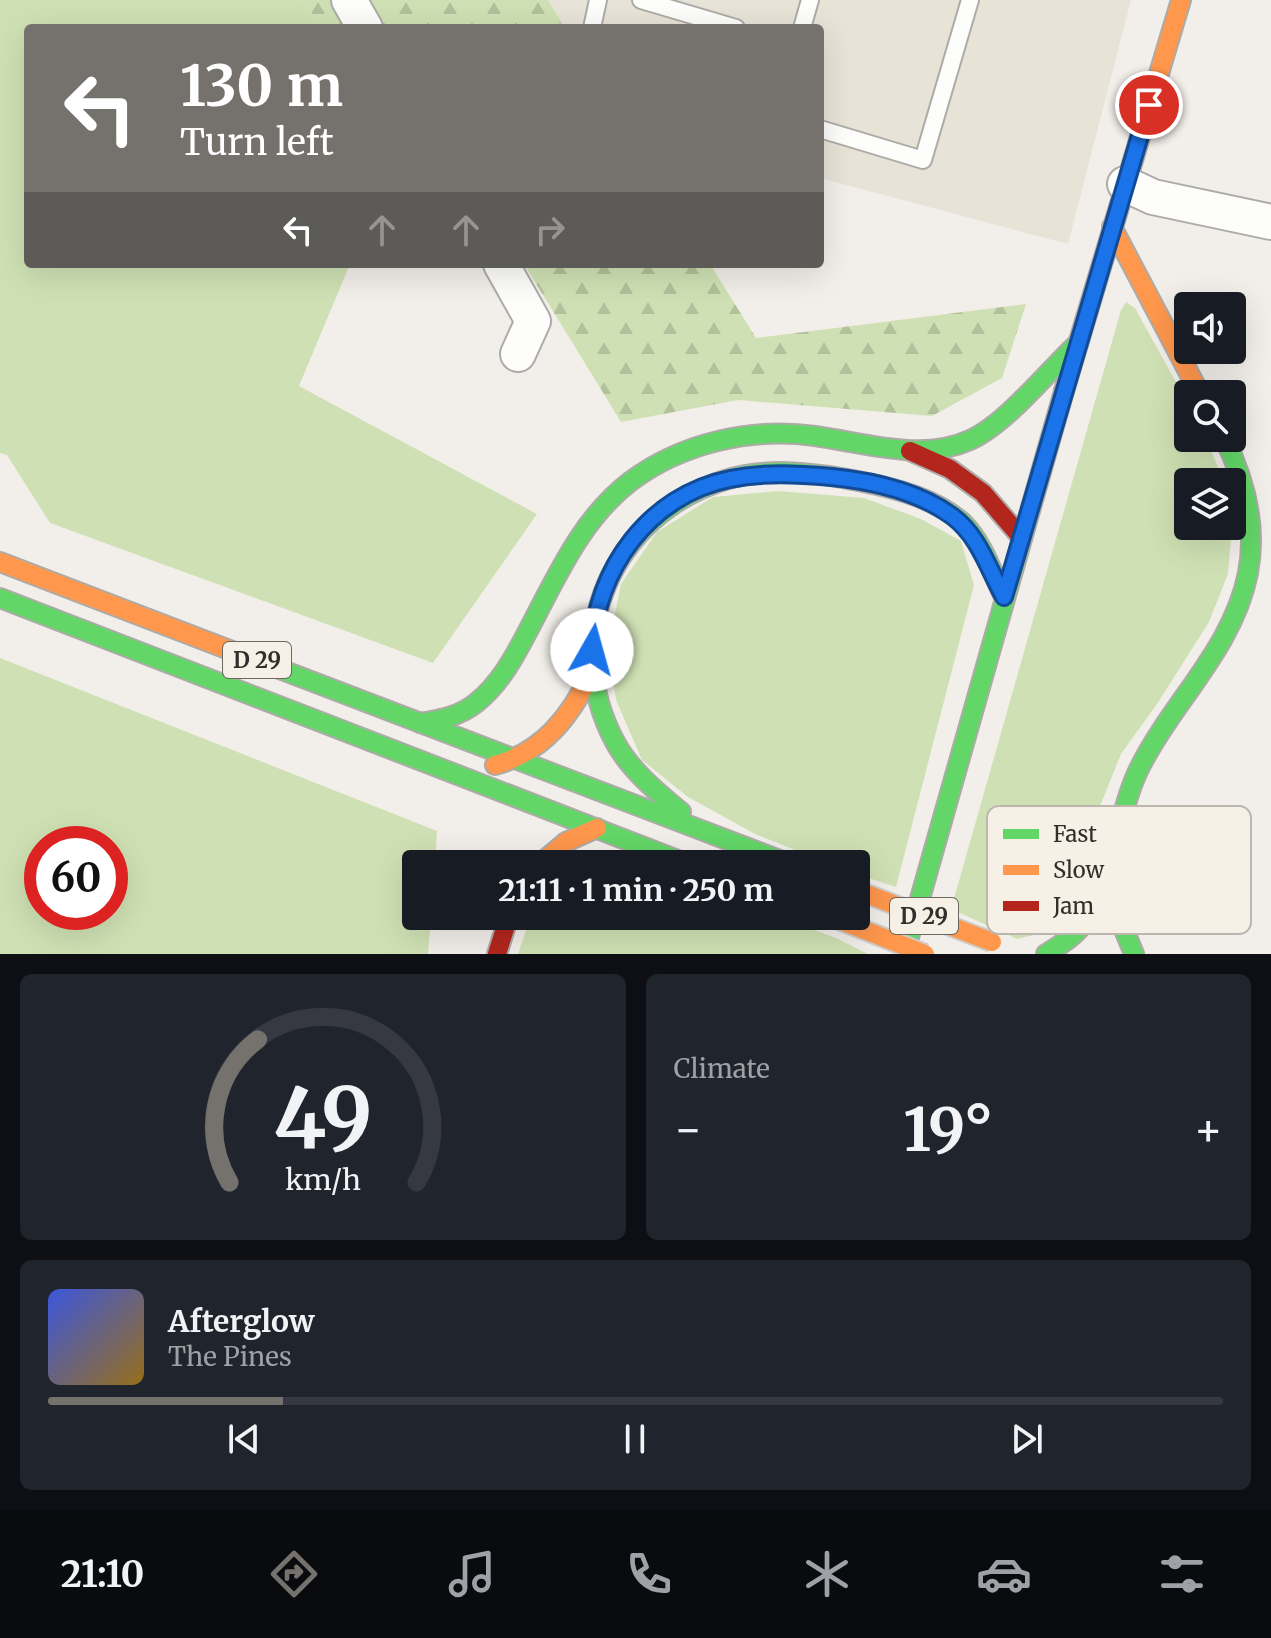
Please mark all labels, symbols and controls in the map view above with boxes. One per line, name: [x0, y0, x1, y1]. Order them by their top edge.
text: 130 m: [180, 51, 343, 121]
icon: left: [48, 56, 152, 160]
pin: [1115, 71, 1183, 139]
icon: arrive: [1127, 83, 1171, 127]
text: Turn left: [180, 120, 334, 165]
icon: left: [276, 208, 320, 252]
icon: ahead: [360, 208, 404, 252]
icon: ahead: [444, 208, 488, 252]
icon: right: [528, 208, 572, 252]
map controls: [1174, 292, 1246, 540]
button: sound: [1174, 292, 1246, 364]
button: search: [1174, 380, 1246, 452]
button: layers: [1174, 468, 1246, 540]
position arrow: [550, 608, 634, 692]
road number: D 29: [223, 642, 291, 678]
legend: [987, 806, 1251, 934]
text: Fast: [1053, 820, 1097, 848]
speed limit sign: 60: [24, 826, 128, 930]
text: Slow: [1053, 856, 1104, 884]
text: 21:11 · 1 min · 250 m: [498, 871, 774, 909]
text: Jam: [1052, 892, 1094, 920]
road number: D 29: [890, 898, 958, 934]
text: Climate: [674, 1052, 770, 1085]
text: 49: [273, 1067, 372, 1172]
text: 19°: [903, 1092, 993, 1167]
text: −: [674, 1102, 703, 1157]
text: +: [1194, 1102, 1223, 1157]
text: km/h: [285, 1162, 361, 1198]
text: Afterglow: [168, 1302, 315, 1340]
text: The Pines: [168, 1340, 292, 1373]
icon: previous: [222, 1417, 266, 1461]
icon: pause: [613, 1417, 657, 1461]
icon: next: [1005, 1417, 1049, 1461]
icon: directions: [266, 1546, 322, 1602]
icon: music: [444, 1546, 500, 1602]
icon: phone: [621, 1546, 677, 1602]
icon: climate: [799, 1546, 855, 1602]
icon: car: [976, 1546, 1032, 1602]
icon: filters: [1154, 1546, 1210, 1602]
text: 21:10: [61, 1552, 144, 1597]

